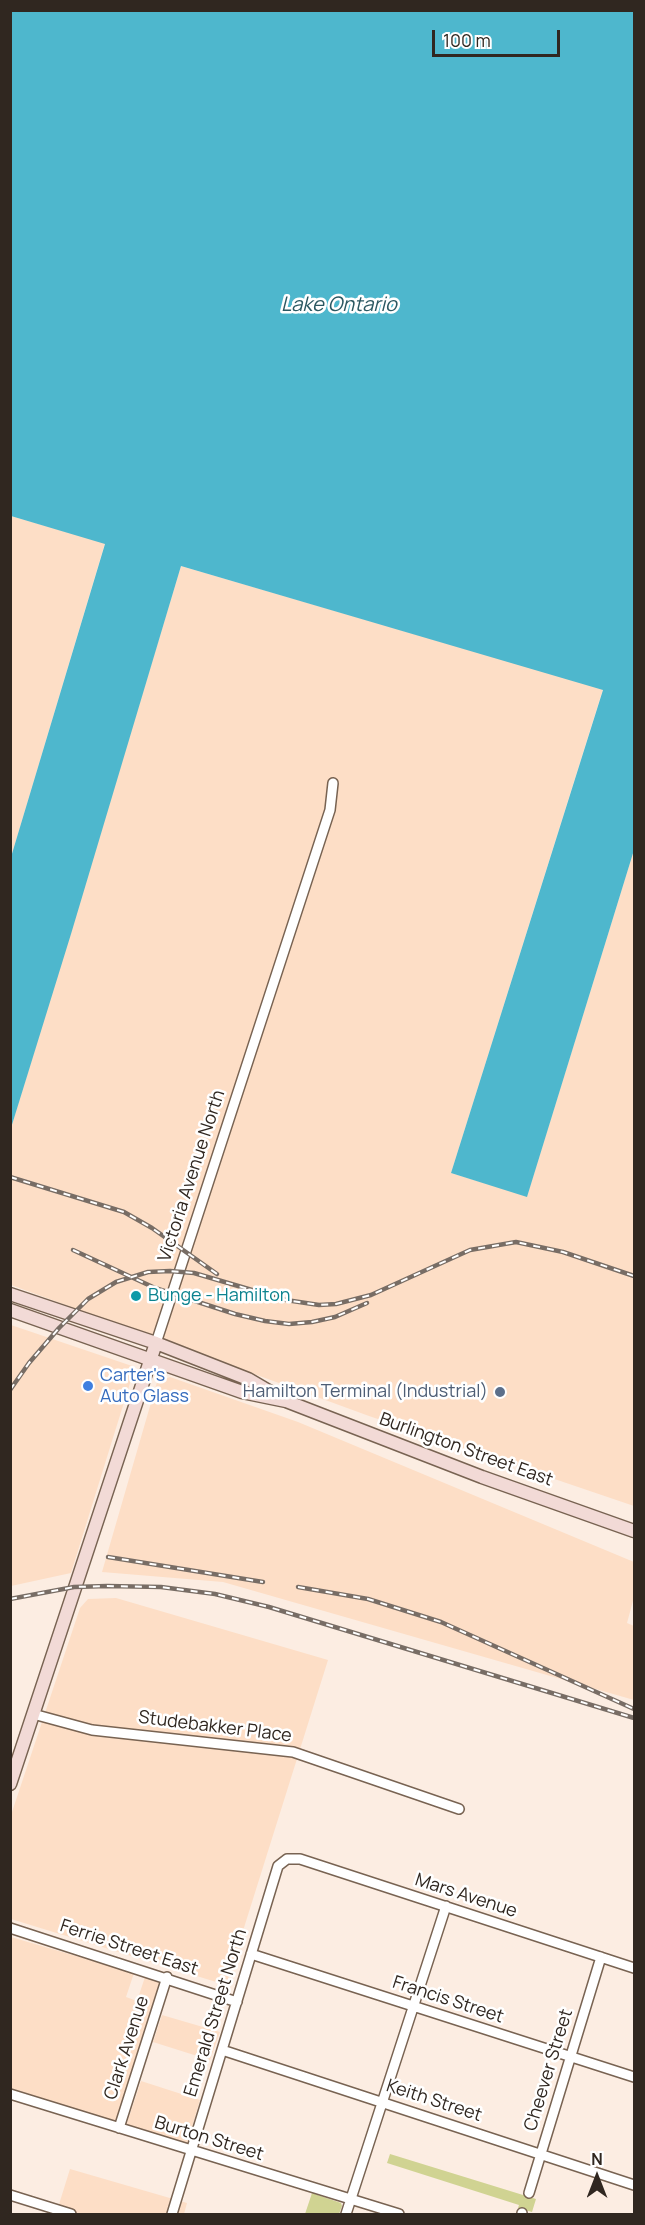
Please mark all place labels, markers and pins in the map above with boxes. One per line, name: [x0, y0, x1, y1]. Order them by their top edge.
place label: Bunge - Hamilton: [148, 1285, 291, 1307]
marker: Bunge - Hamilton: [129, 1289, 143, 1303]
place label: Carter's Auto Glass: [100, 1365, 189, 1408]
marker: Carter's Auto Glass: [81, 1379, 95, 1393]
place label: Hamilton Terminal (Industrial): [243, 1381, 488, 1403]
marker: Hamilton Terminal (Industrial): [493, 1385, 507, 1399]

